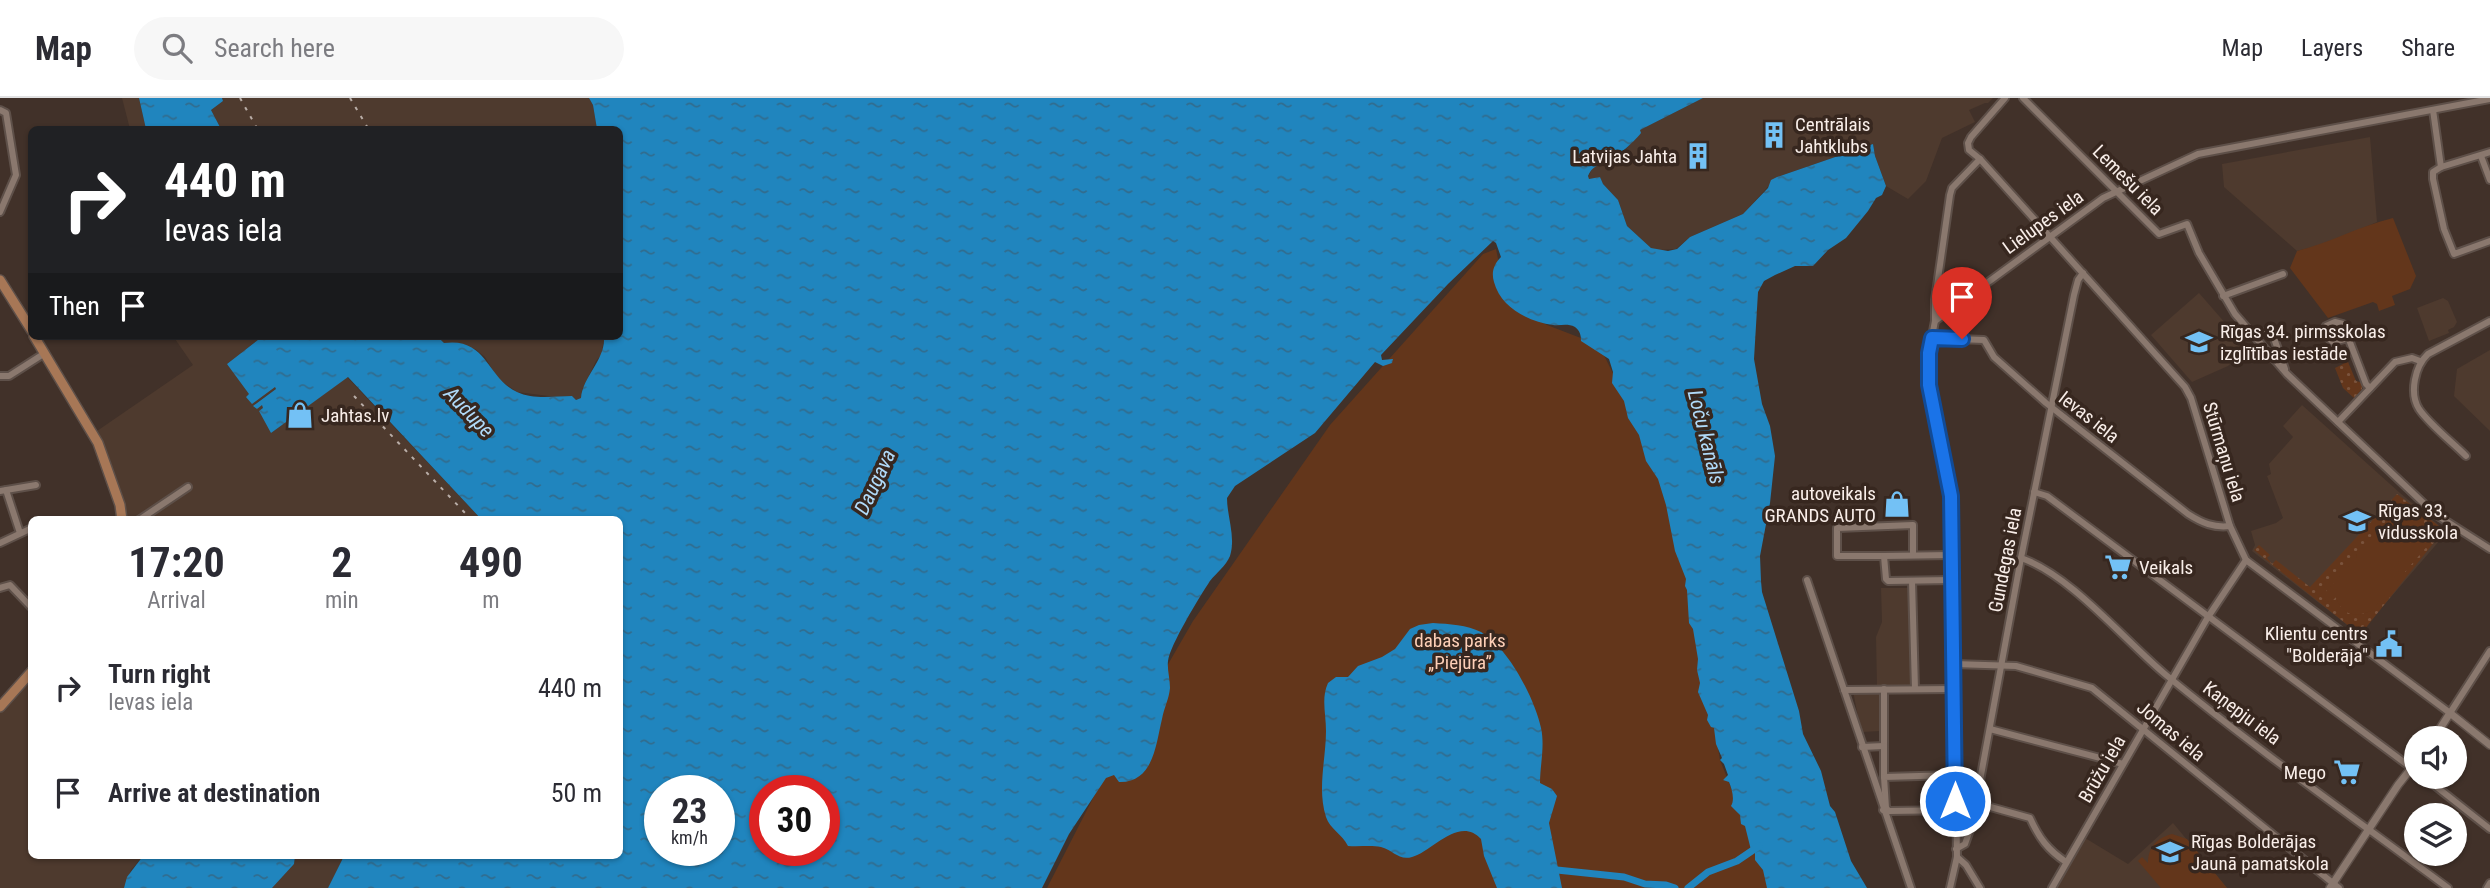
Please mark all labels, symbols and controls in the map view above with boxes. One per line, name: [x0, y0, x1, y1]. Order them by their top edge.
search box: [134, 17, 624, 80]
text: Map: [35, 29, 92, 68]
icon: search: [158, 29, 196, 67]
text: Search here: [214, 33, 335, 63]
text: Map: [2222, 34, 2263, 62]
text: Layers: [2301, 34, 2363, 62]
text: Share: [2401, 34, 2455, 62]
place label: Centrālais Jahtklubs: [1795, 113, 1871, 158]
building icon: Centrālais Jahtklubs: [1759, 120, 1789, 150]
street label: Lemešu iela: [2088, 140, 2168, 220]
building icon: Latvijas Jahta: [1683, 141, 1713, 171]
place label: Latvijas Jahta: [1572, 145, 1677, 168]
text: 440 m: [164, 152, 286, 209]
icon: right: [49, 154, 140, 245]
street label: Lielupes iela: [1998, 185, 2088, 259]
text: Ievas iela: [164, 211, 283, 249]
pin: [1932, 267, 1992, 339]
icon: arrive: [1943, 278, 1981, 316]
icon: arrive: [114, 287, 152, 325]
text: Then: [49, 291, 100, 321]
place label: Rīgas 34. pirmsskolas izglītības iestāde: [2220, 320, 2386, 365]
school or university icon: Rīgas 34. pirmsskolas izglītības iestāde: [2184, 327, 2214, 357]
water label: Audupe: [438, 381, 499, 442]
street label: Ievas iela: [2054, 386, 2124, 448]
water label: Loču kanāls: [1683, 387, 1729, 487]
street label: Stūrmaņu iela: [2198, 399, 2250, 505]
shop icon: Jahtas.lv: [285, 400, 315, 430]
place label: Jahtas.lv: [321, 404, 389, 427]
water label: Daugava: [849, 446, 901, 518]
place label: autoveikals GRANDS AUTO: [1764, 482, 1876, 527]
shop icon: autoveikals GRANDS AUTO: [1882, 489, 1912, 519]
place label: Rīgas 33. vidusskola: [2378, 499, 2458, 544]
street label: Gundegas iela: [1984, 506, 2026, 614]
school or university icon: Rīgas 33. vidusskola: [2342, 506, 2372, 536]
text: 17:20: [128, 538, 225, 587]
text: 2: [331, 538, 352, 587]
text: 490: [459, 538, 523, 587]
supermarket icon: Veikals: [2103, 552, 2133, 582]
place label: Veikals: [2139, 556, 2193, 579]
text: Arrival: [147, 587, 206, 614]
text: min: [325, 587, 359, 614]
text: m: [482, 587, 499, 614]
place label: Klientu centrs "Bolderāja": [2265, 622, 2368, 667]
park label: dabas parks „Piejūra”: [1414, 629, 1506, 674]
public building icon: Klientu centrs "Bolderāja": [2374, 629, 2404, 659]
text: Turn right: [108, 659, 210, 689]
icon: right: [49, 669, 87, 707]
text: 440 m: [538, 673, 602, 703]
street label: Kaņepju iela: [2199, 676, 2285, 750]
text: Ievas iela: [108, 689, 193, 716]
street label: Jomas iela: [2132, 696, 2210, 766]
map controls: [2404, 726, 2467, 866]
button: sound: [2404, 726, 2467, 789]
street label: Brūžu iela: [2074, 731, 2130, 807]
supermarket icon: Mego: [2332, 757, 2362, 787]
place label: Mego: [2284, 761, 2326, 784]
position arrow: [1918, 764, 1992, 838]
icon: arrive: [49, 774, 87, 812]
speed limit sign: 30: [749, 775, 840, 866]
text: Arrive at destination: [108, 778, 320, 808]
text: 50 m: [551, 778, 602, 808]
text: 23: [672, 791, 707, 832]
button: layers: [2404, 803, 2467, 866]
text: km/h: [671, 827, 708, 848]
place label: Rīgas Bolderājas Jaunā pamatskola: [2191, 830, 2329, 875]
school or university icon: Rīgas Bolderājas Jaunā pamatskola: [2155, 837, 2185, 867]

